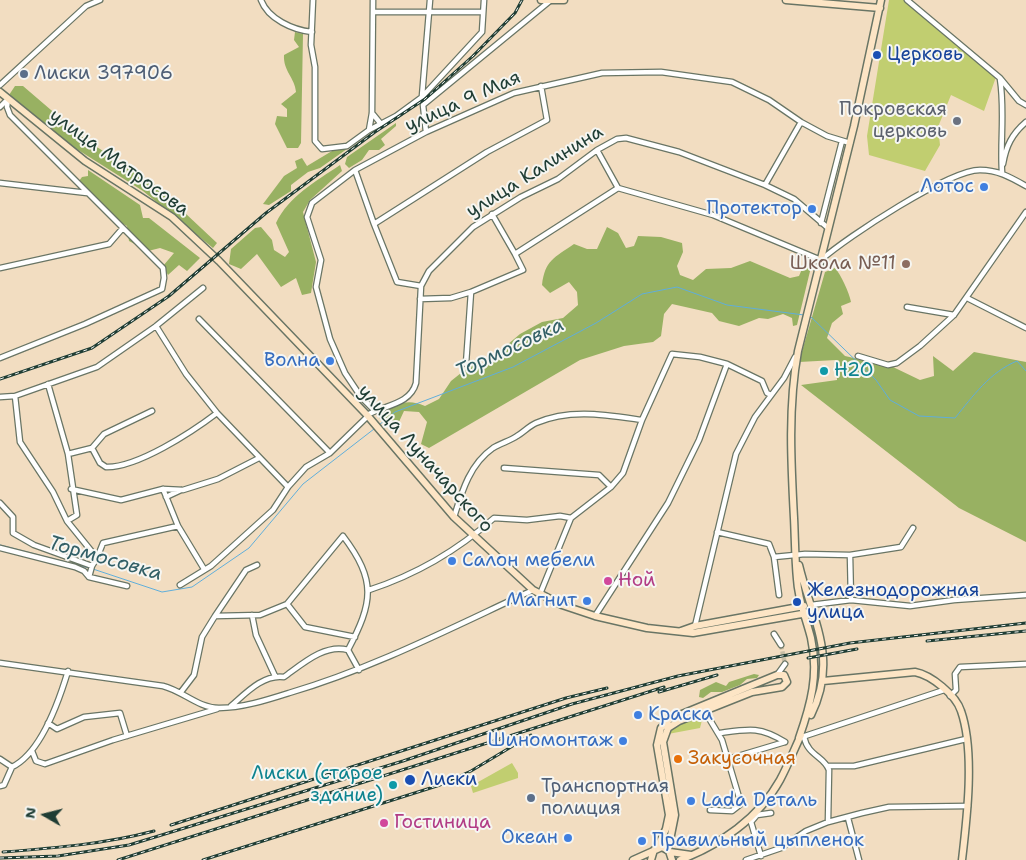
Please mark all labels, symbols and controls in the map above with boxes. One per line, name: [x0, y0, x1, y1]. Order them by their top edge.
place label: Церковь: [887, 44, 963, 66]
marker: Церковь: [871, 49, 883, 61]
place label: Лиски 397906: [34, 63, 173, 85]
street label: улица 9 Мая: [402, 66, 524, 138]
marker: Лиски 397906: [18, 68, 30, 80]
place label: Покровская церковь: [839, 99, 947, 143]
street label: улица Матросова: [44, 104, 194, 222]
marker: Покровская церковь: [951, 115, 963, 127]
street label: улица Калинина: [462, 121, 608, 223]
place label: Лотос: [920, 176, 974, 198]
marker: Лотос: [978, 181, 990, 193]
place label: Протектор: [706, 198, 802, 220]
marker: Протектор: [806, 203, 818, 215]
place label: Школа №11: [790, 253, 896, 275]
marker: Школа №11: [900, 258, 912, 270]
water label: Тормосовка: [452, 313, 568, 385]
place label: Волна: [264, 350, 320, 372]
marker: Волна: [324, 355, 336, 367]
place label: H2O: [834, 360, 873, 382]
marker: H2O: [818, 365, 830, 377]
street label: улица Луначарского: [352, 380, 498, 538]
water label: Тормосовка: [45, 531, 165, 587]
place label: Салон мебели: [462, 550, 595, 572]
marker: Салон мебели: [446, 555, 458, 567]
place label: Ной: [618, 570, 656, 592]
marker: Ной: [602, 575, 614, 587]
place label: Железнодорожная улица: [807, 580, 979, 624]
place label: Магнит: [506, 590, 577, 612]
marker: Магнит: [581, 595, 593, 607]
marker: Железнодорожная улица: [791, 596, 803, 608]
place label: Краска: [648, 704, 713, 726]
marker: Краска: [632, 709, 644, 721]
place label: Шиномонтаж: [488, 730, 613, 752]
marker: Шиномонтаж: [617, 735, 629, 747]
place label: Закусочная: [688, 748, 796, 770]
marker: Закусочная: [672, 753, 684, 765]
place label: Лиски (старое здание): [251, 763, 383, 807]
place label: Лиски: [421, 769, 477, 791]
marker: Лиски: [403, 773, 417, 787]
place label: Транспортная полиция: [541, 776, 669, 820]
marker: Лиски (старое здание): [387, 779, 399, 791]
north arrow: [20, 790, 70, 840]
place label: Lada Dеталь: [701, 790, 817, 812]
marker: Транспортная полиция: [525, 792, 537, 804]
marker: Lada Dеталь: [685, 795, 697, 807]
text: N: [20, 806, 40, 820]
place label: Гостиница: [394, 812, 491, 834]
marker: Гостиница: [378, 817, 390, 829]
place label: Океан: [501, 827, 558, 849]
place label: Правильный цыпленок: [652, 830, 864, 852]
marker: Океан: [562, 832, 574, 844]
marker: Правильный цыпленок: [636, 835, 648, 847]

